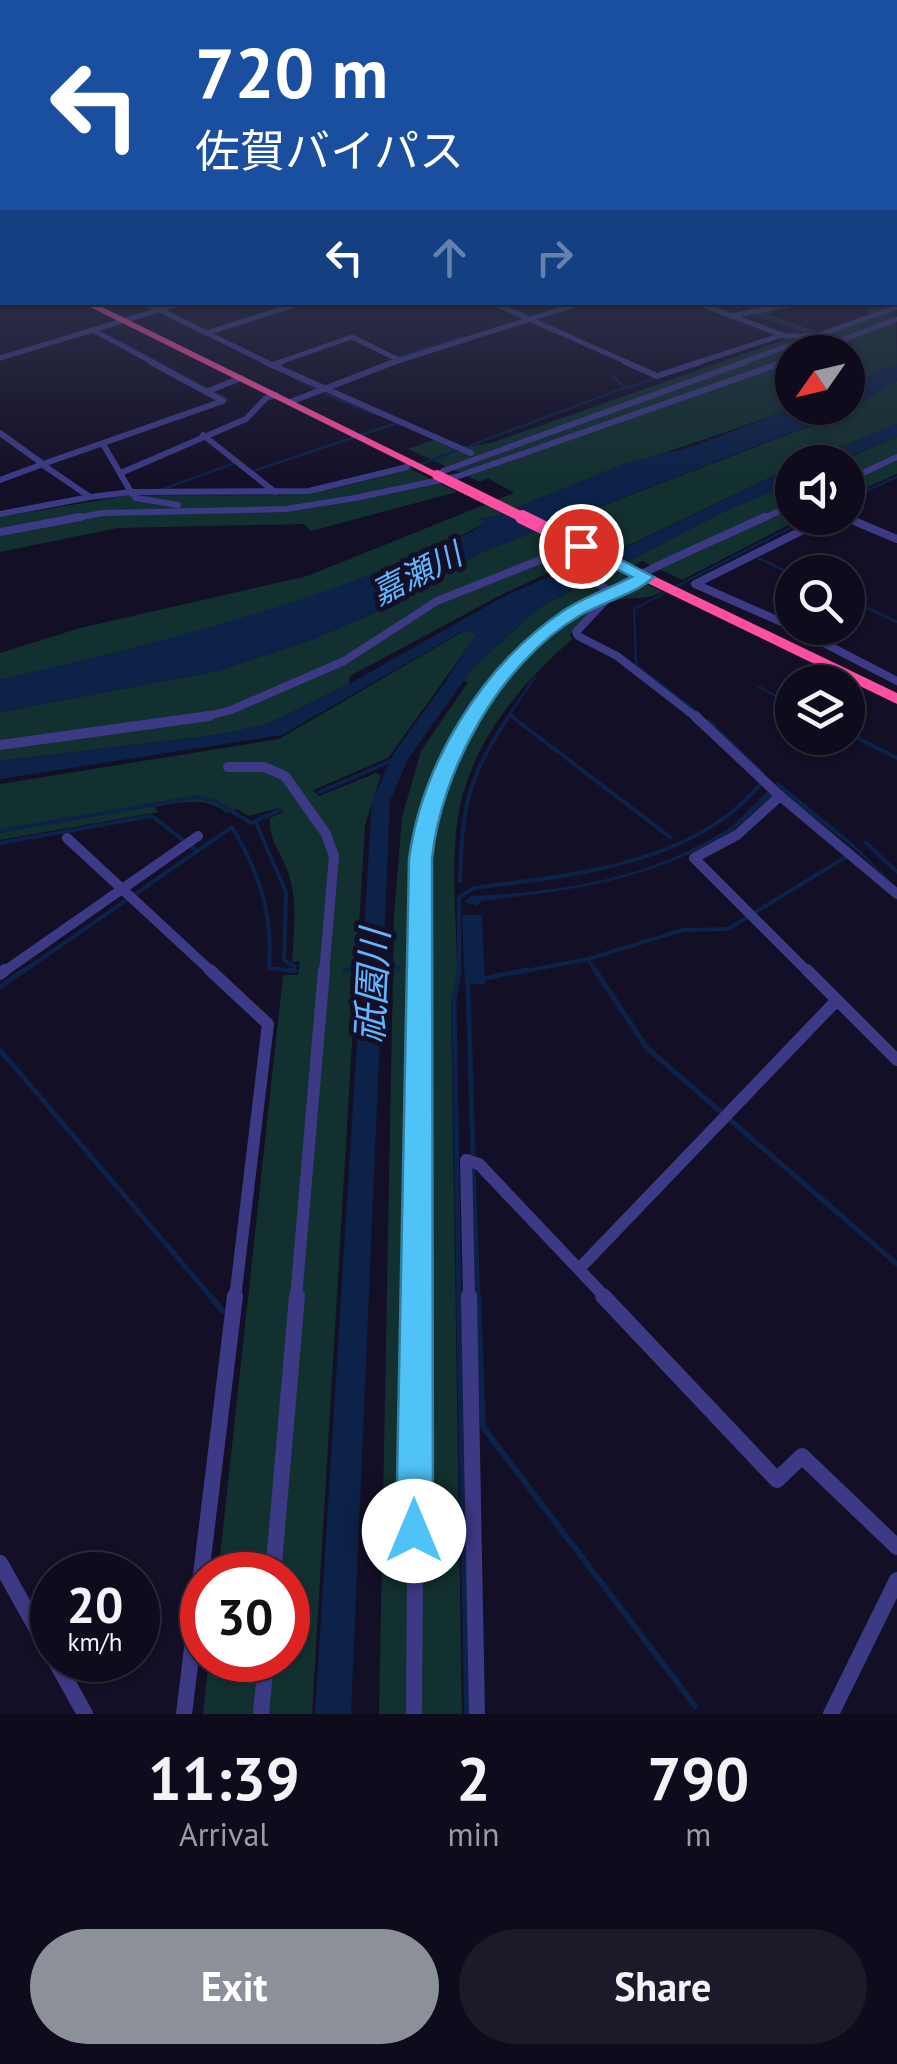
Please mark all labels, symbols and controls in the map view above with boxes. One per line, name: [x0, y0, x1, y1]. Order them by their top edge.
text: 720 m: [195, 27, 388, 117]
icon: left: [30, 40, 160, 170]
text: 佐賀バイパス: [195, 121, 464, 179]
icon: left: [317, 230, 372, 285]
icon: ahead: [422, 230, 477, 285]
icon: right: [527, 230, 582, 285]
north arrow: [775, 335, 865, 425]
map controls: [775, 335, 865, 755]
button: sound: [775, 445, 865, 535]
pin: [539, 504, 624, 589]
icon: arrive: [554, 519, 609, 574]
water label: 嘉瀬川: [364, 531, 471, 614]
button: search: [775, 555, 865, 645]
button: layers: [775, 665, 865, 755]
water label: 祇園川: [344, 924, 399, 1044]
position arrow: [362, 1479, 466, 1583]
speed limit sign: 30: [180, 1552, 310, 1682]
text: 20: [67, 1572, 123, 1637]
text: km/h: [68, 1626, 122, 1658]
text: 11:39: [148, 1739, 300, 1817]
text: 2: [457, 1739, 491, 1817]
text: 790: [647, 1739, 749, 1817]
text: Arrival: [179, 1813, 269, 1855]
text: min: [448, 1813, 500, 1855]
text: m: [685, 1813, 711, 1855]
button: Exit: [30, 1929, 439, 2044]
button: Share: [459, 1929, 867, 2044]

